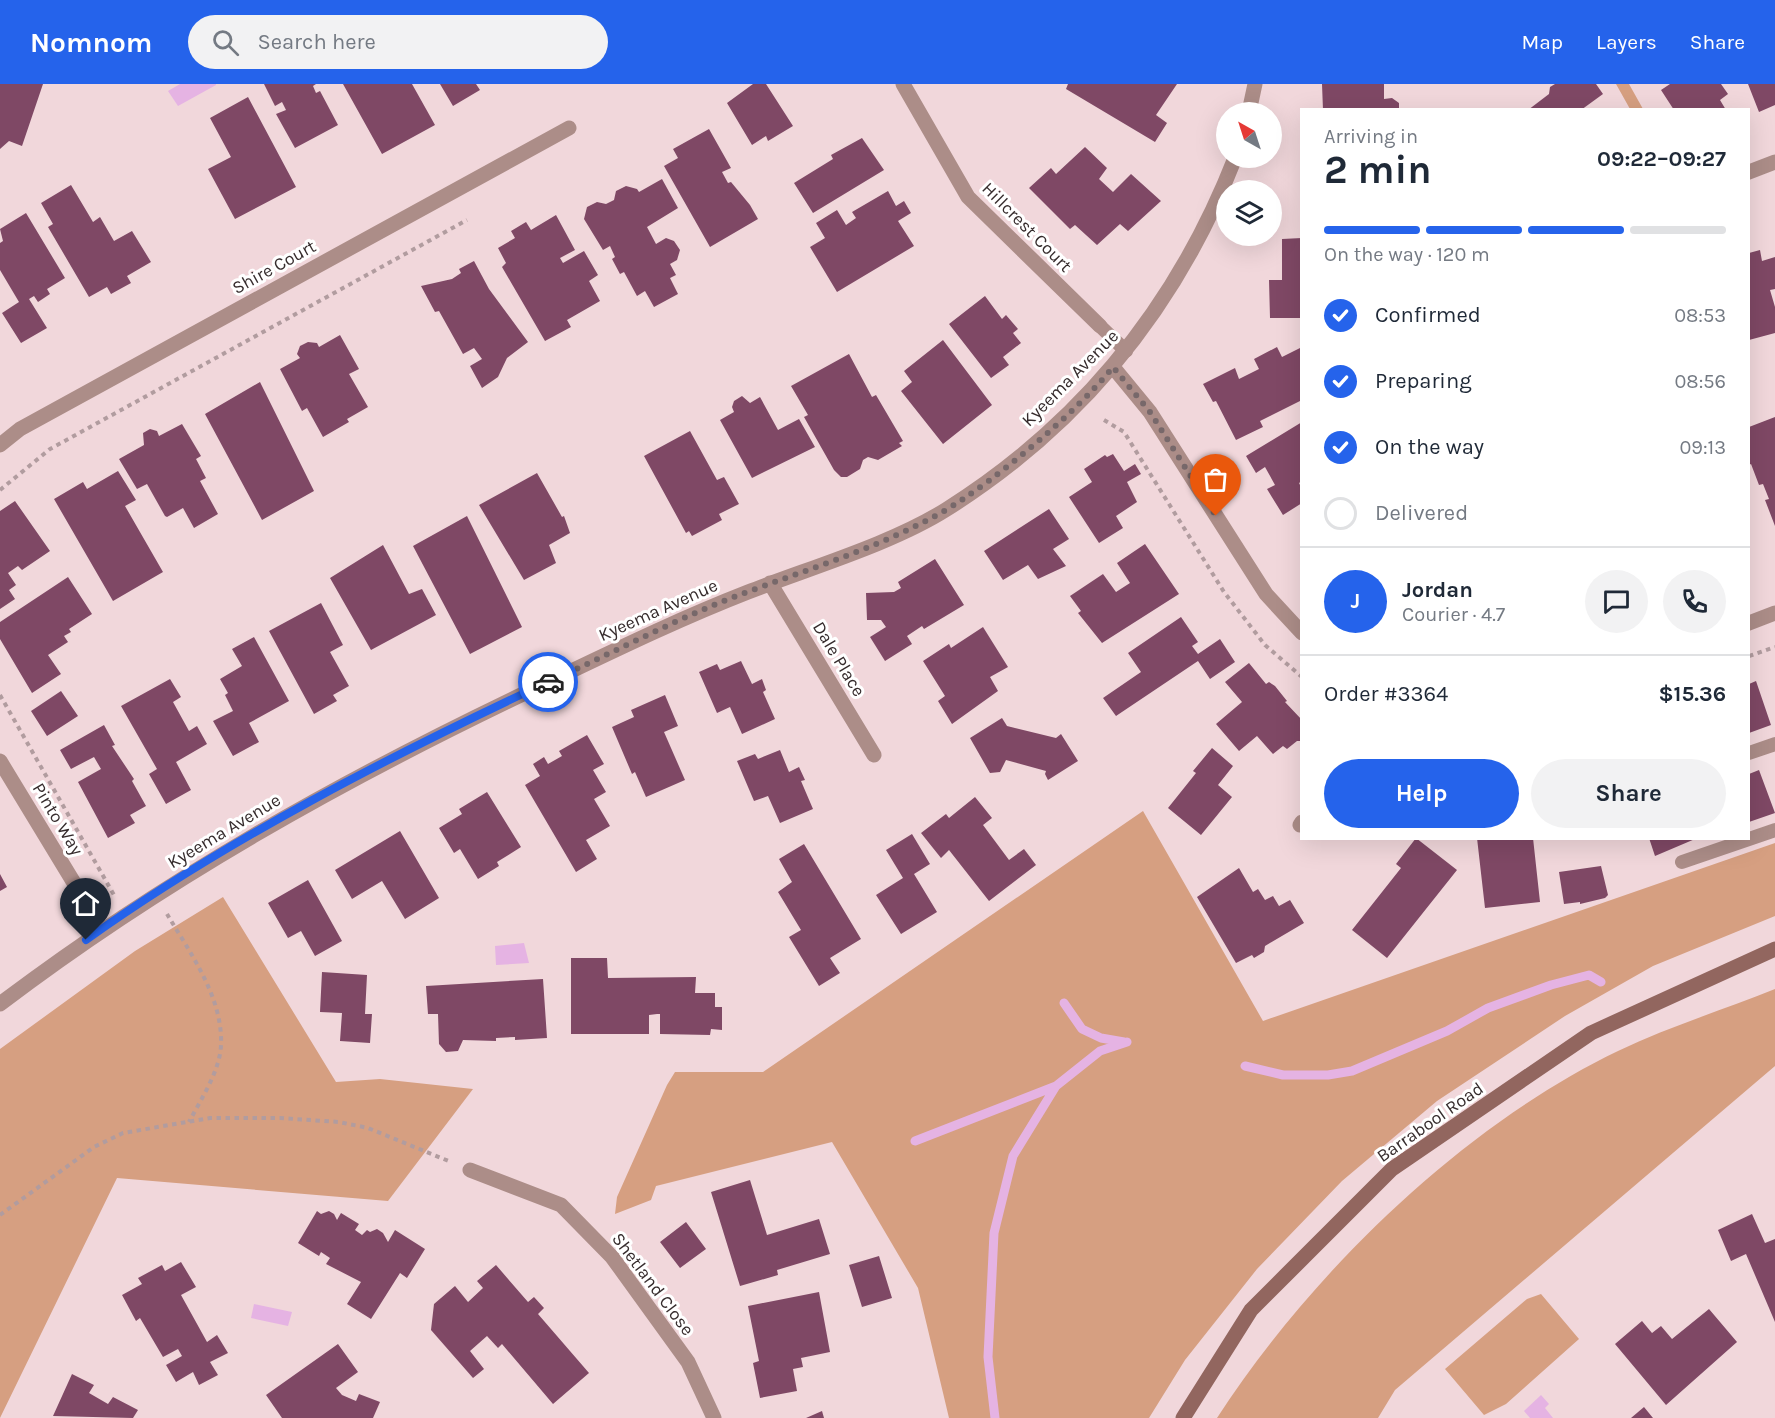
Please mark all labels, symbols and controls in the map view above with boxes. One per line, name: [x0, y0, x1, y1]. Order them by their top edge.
search box: [188, 15, 608, 69]
text: Nomnom: [30, 26, 152, 59]
icon: search: [209, 26, 242, 59]
text: Search here: [257, 29, 376, 55]
text: Map: [1521, 30, 1563, 54]
text: Layers: [1596, 30, 1657, 54]
text: Share: [1690, 30, 1745, 54]
north arrow: [1216, 102, 1282, 168]
map controls: [1216, 102, 1282, 246]
text: Arriving in: [1324, 125, 1418, 148]
text: 09:22–09:27: [1597, 146, 1726, 172]
text: 2 min: [1324, 147, 1432, 193]
street label: Hillcrest Court: [977, 177, 1077, 277]
button: layers: [1216, 180, 1282, 246]
street label: Shire Court: [228, 235, 320, 299]
text: On the way · 120 m: [1324, 243, 1490, 266]
icon: check: [1324, 299, 1357, 332]
text: Confirmed: [1375, 302, 1481, 328]
text: 08:53: [1674, 304, 1726, 327]
street label: Kyeema Avenue: [1017, 325, 1123, 431]
icon: check: [1324, 365, 1357, 398]
text: Preparing: [1375, 368, 1472, 394]
text: 08:56: [1674, 370, 1726, 393]
icon: check: [1324, 431, 1357, 464]
text: On the way: [1375, 434, 1484, 460]
text: 09:13: [1680, 436, 1726, 459]
pin: [1190, 454, 1241, 516]
icon: bag: [1199, 463, 1232, 496]
text: Delivered: [1375, 500, 1468, 526]
button: chat: [1585, 570, 1648, 633]
button: phone: [1663, 570, 1726, 633]
street label: Kyeema Avenue: [595, 574, 721, 646]
text: Jordan: [1402, 577, 1473, 603]
text: J: [1351, 588, 1360, 614]
text: Courier · 4.7: [1402, 603, 1505, 626]
street label: Dale Place: [808, 617, 870, 701]
courier: [518, 652, 578, 712]
icon: car: [532, 666, 565, 699]
text: Order #3364: [1324, 681, 1448, 707]
text: $15.36: [1658, 681, 1726, 707]
button: Help: [1324, 759, 1519, 828]
button: Share: [1531, 759, 1726, 828]
street label: Pinto Way: [28, 779, 89, 860]
street label: Kyeema Avenue: [163, 789, 285, 873]
pin: [60, 878, 111, 940]
icon: home: [69, 887, 102, 920]
street label: Barrabool Road: [1372, 1077, 1488, 1167]
street label: Shetland Close: [607, 1228, 699, 1340]

